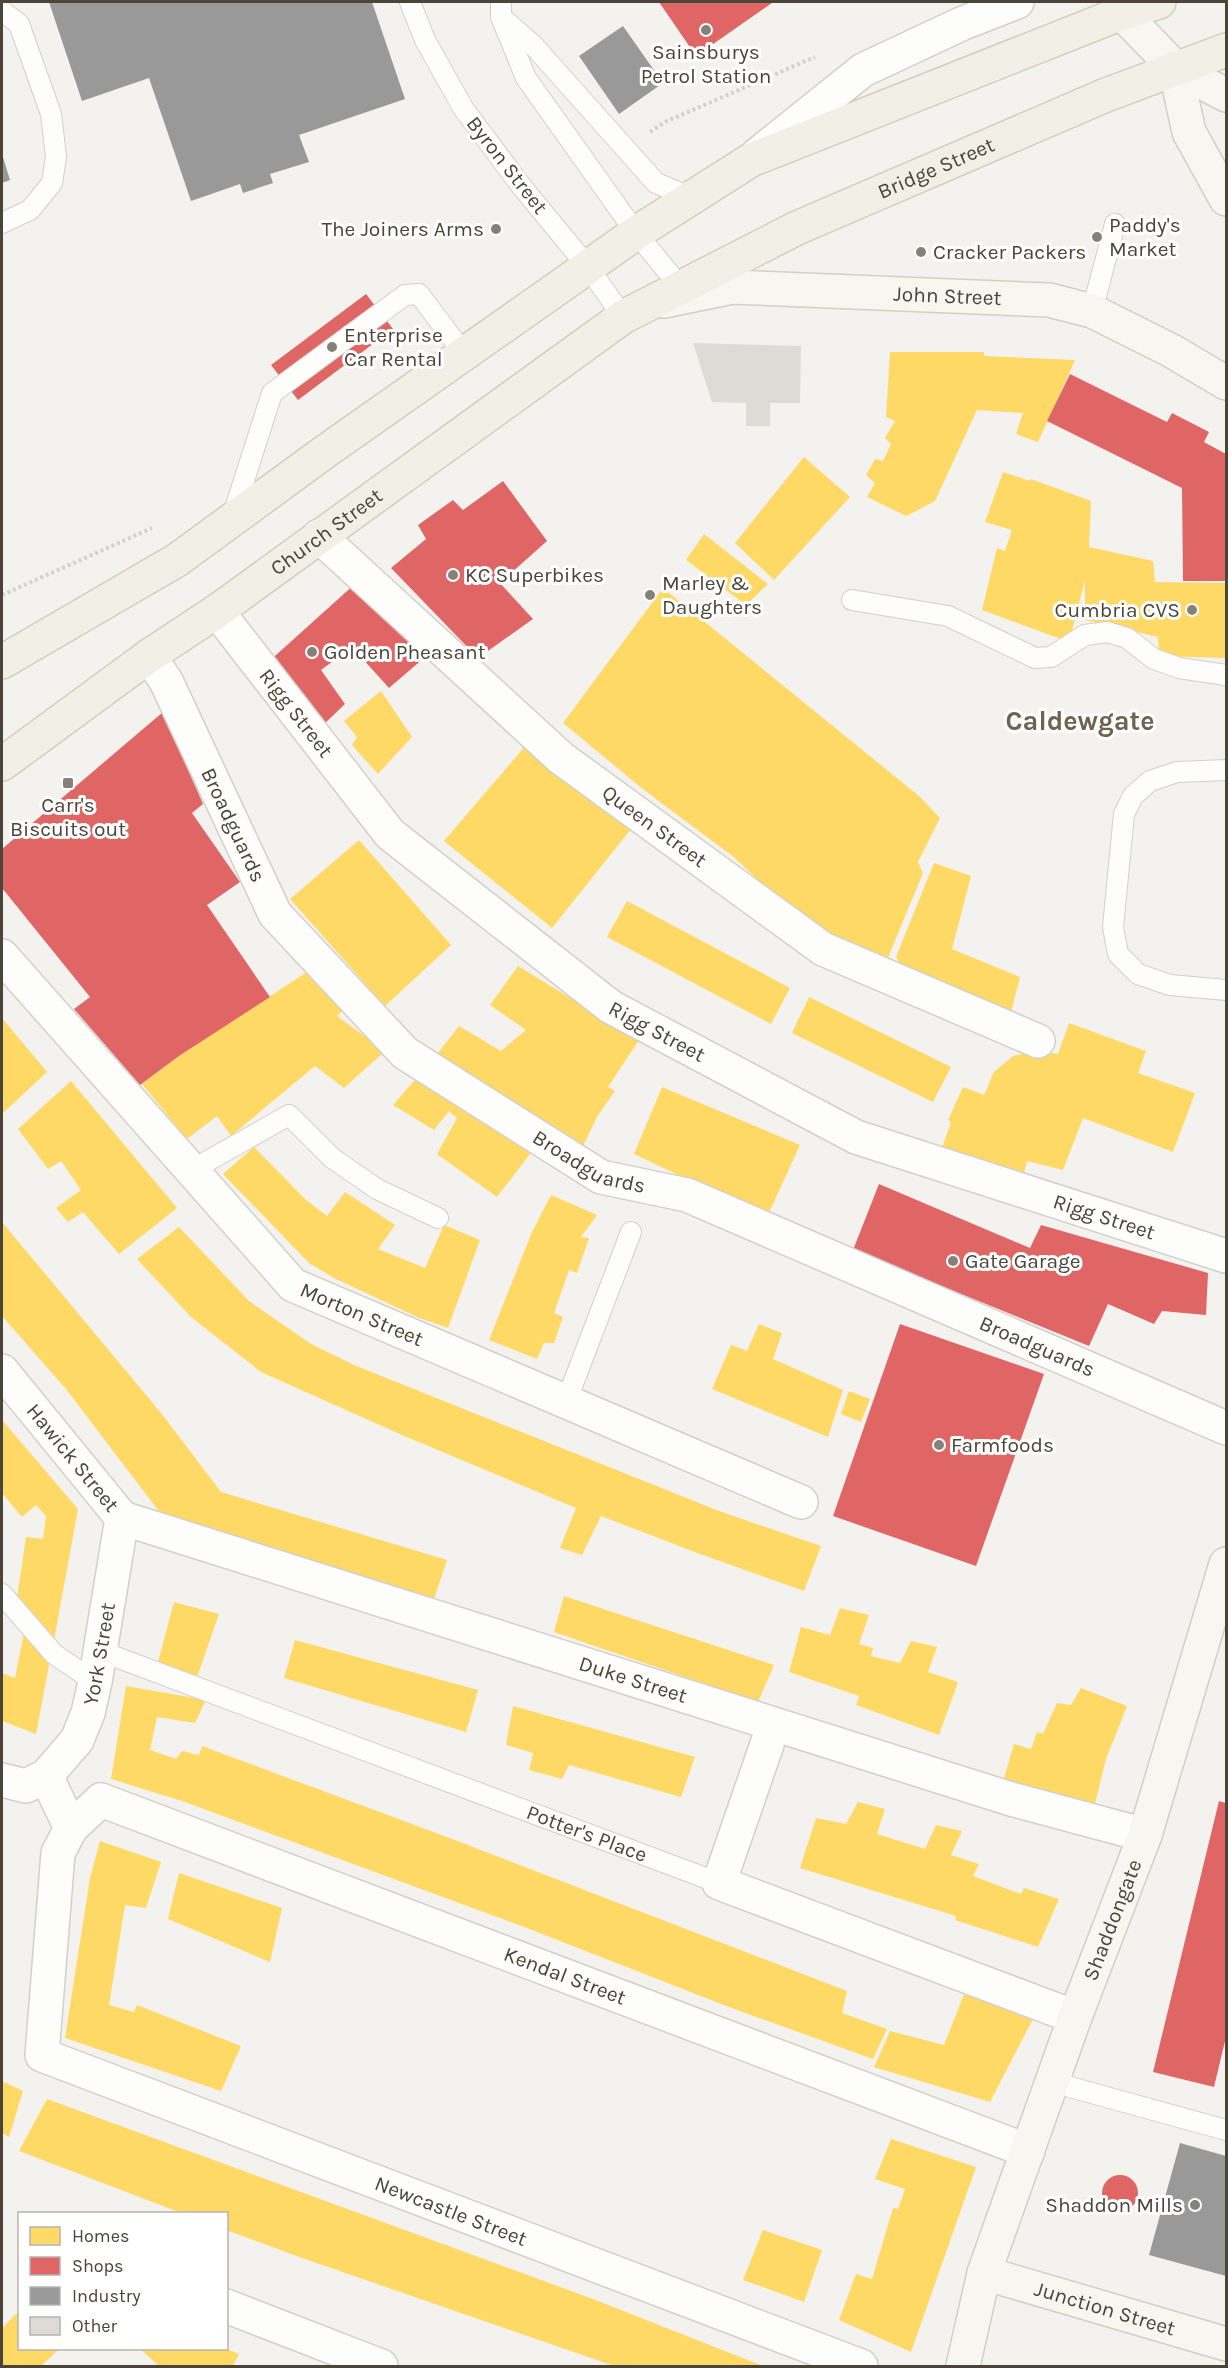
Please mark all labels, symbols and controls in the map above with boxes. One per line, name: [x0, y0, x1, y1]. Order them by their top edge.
marker: Sainsburys Petrol Station: [699, 23, 713, 37]
place label: Sainsburys Petrol Station: [641, 40, 771, 88]
street label: Byron Street: [461, 111, 553, 219]
street label: Bridge Street: [874, 132, 998, 204]
place label: Paddy's Market: [1109, 213, 1181, 261]
place label: The Joiners Arms: [321, 217, 484, 241]
marker: The Joiners Arms: [489, 222, 503, 236]
marker: Paddy's Market: [1090, 230, 1104, 244]
place label: Cracker Packers: [933, 240, 1086, 264]
marker: Cracker Packers: [914, 245, 928, 259]
street label: John Street: [893, 282, 1002, 310]
place label: Enterprise Car Rental: [344, 323, 443, 371]
marker: Enterprise Car Rental: [325, 340, 339, 354]
street label: Church Street: [266, 483, 387, 580]
place label: KC Superbikes: [465, 563, 604, 587]
marker: KC Superbikes: [446, 568, 460, 582]
place label: Marley & Daughters: [662, 571, 762, 619]
marker: Marley & Daughters: [643, 588, 657, 602]
place label: Cumbria CVS: [1055, 598, 1180, 622]
marker: Cumbria CVS: [1185, 603, 1199, 617]
place label: Golden Pheasant: [324, 640, 486, 664]
marker: Golden Pheasant: [305, 645, 319, 659]
street label: Rigg Street: [254, 664, 338, 762]
district label: Caldewgate: [1006, 705, 1154, 737]
street label: Broadguards: [196, 764, 270, 886]
marker: Carr's Biscuits out: [61, 776, 75, 790]
street label: Queen Street: [597, 780, 711, 872]
place label: Carr's Biscuits out: [10, 793, 126, 841]
street label: Rigg Street: [605, 996, 709, 1067]
street label: Broadguards: [528, 1125, 647, 1198]
street label: Rigg Street: [1050, 1189, 1158, 1244]
place label: Gate Garage: [965, 1249, 1081, 1273]
marker: Gate Garage: [946, 1254, 960, 1268]
street label: Morton Street: [297, 1277, 427, 1351]
street label: Broadguards: [976, 1311, 1099, 1382]
street label: Hawick Street: [22, 1399, 124, 1517]
place label: Farmfoods: [951, 1433, 1054, 1457]
marker: Farmfoods: [932, 1438, 946, 1452]
street label: York Street: [78, 1601, 120, 1708]
street label: Duke Street: [576, 1651, 690, 1708]
street label: Potter's Place: [523, 1800, 651, 1867]
street label: Shaddongate: [1078, 1856, 1147, 1984]
street label: Kendal Street: [500, 1942, 630, 2010]
street label: Newcastle Street: [372, 2171, 531, 2251]
place label: Shaddon Mills: [1045, 2193, 1183, 2217]
marker: Shaddon Mills: [1188, 2198, 1202, 2212]
legend: [18, 2212, 228, 2350]
text: Homes: [72, 2225, 129, 2247]
text: Shops: [72, 2255, 124, 2277]
street label: Junction Street: [1032, 2276, 1178, 2341]
text: Industry: [72, 2285, 141, 2307]
text: Other: [72, 2315, 117, 2337]

